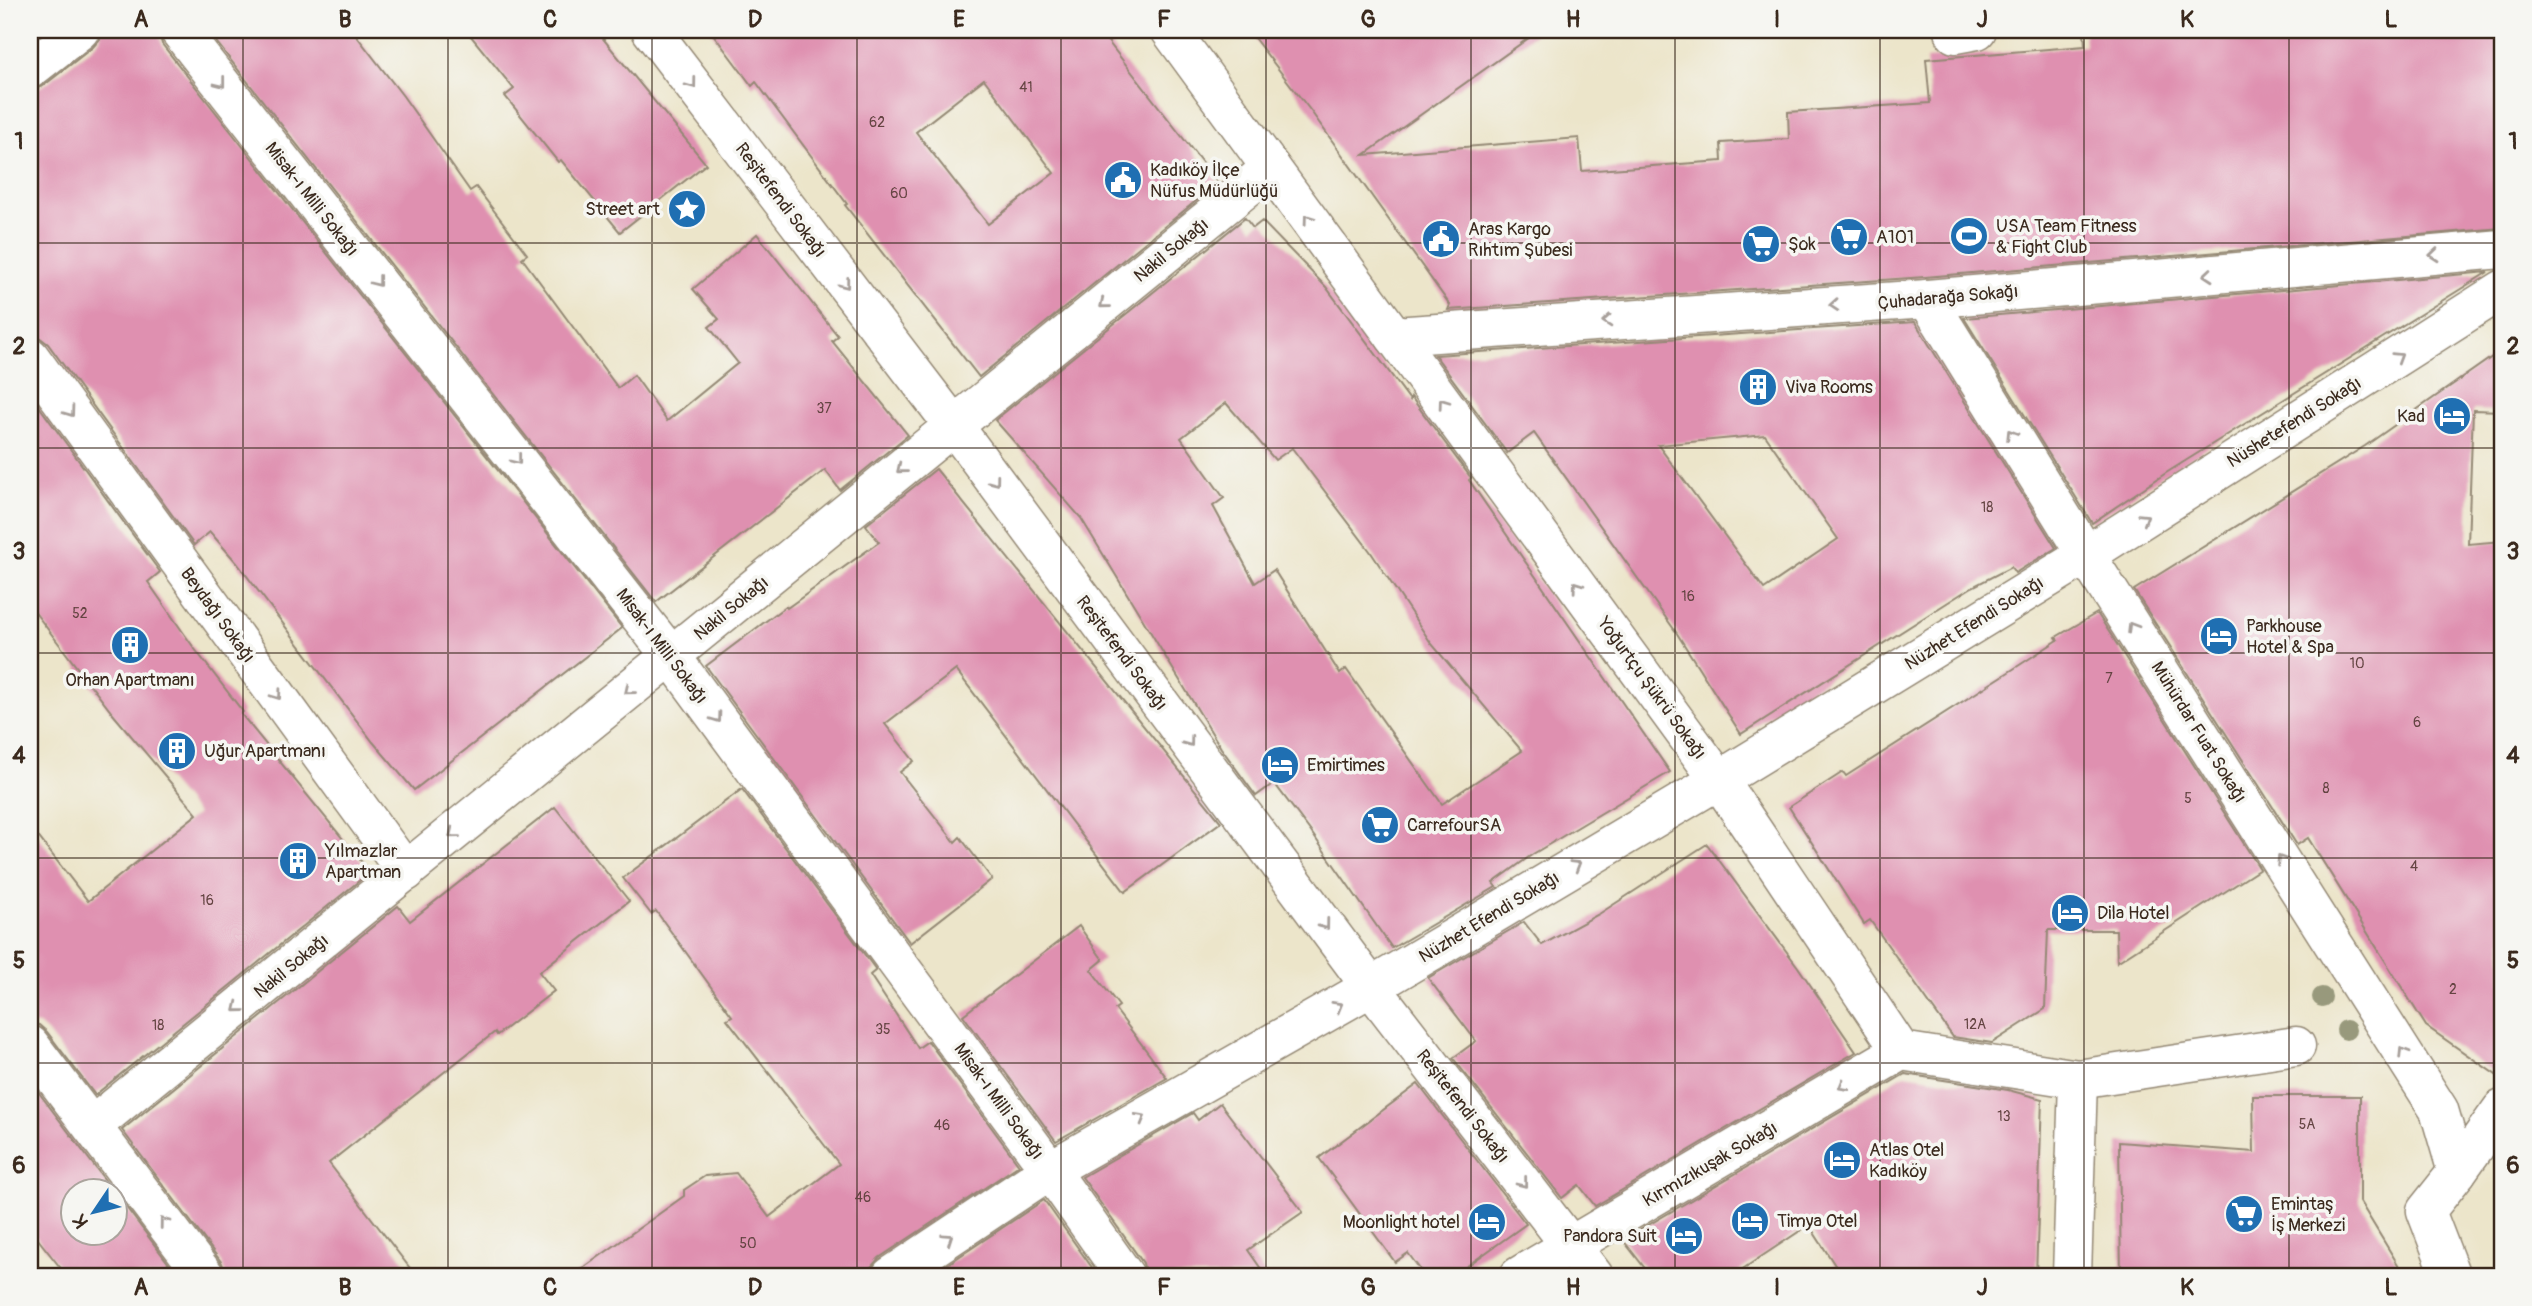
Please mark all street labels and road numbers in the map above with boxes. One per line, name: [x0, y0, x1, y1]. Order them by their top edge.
street label: Misak-ı Milli Sokağı: [260, 138, 363, 261]
street label: Reşitefendi Sokağı: [730, 138, 831, 262]
street label: Nakil Sokağı: [1129, 213, 1213, 288]
street label: Çuhadarağa Sokağı: [1877, 280, 2019, 315]
street label: Nüshetefendi Sokağı: [2223, 372, 2366, 473]
street label: Beydağı Sokağı: [175, 563, 260, 668]
street label: Nakil Sokağı: [689, 571, 773, 646]
street label: Nüzhet Efendi Sokağı: [1900, 571, 2048, 676]
street label: Misak-ı Milli Sokağı: [611, 584, 713, 709]
street label: Reşitefendi Sokağı: [1071, 591, 1172, 715]
street label: Yoğurtçu Şükrü Sokağı: [1592, 612, 1711, 764]
street label: Mühürdar Fuat Sokağı: [2146, 657, 2251, 807]
street label: Nüzhet Efendi Sokağı: [1415, 866, 1564, 968]
street label: Nakil Sokağı: [249, 929, 333, 1004]
street label: Misak-ı Milli Sokağı: [949, 1038, 1049, 1164]
street label: Reşitefendi Sokağı: [1411, 1045, 1514, 1168]
street label: Kırmızıkuşak Sokağı: [1639, 1117, 1782, 1212]

